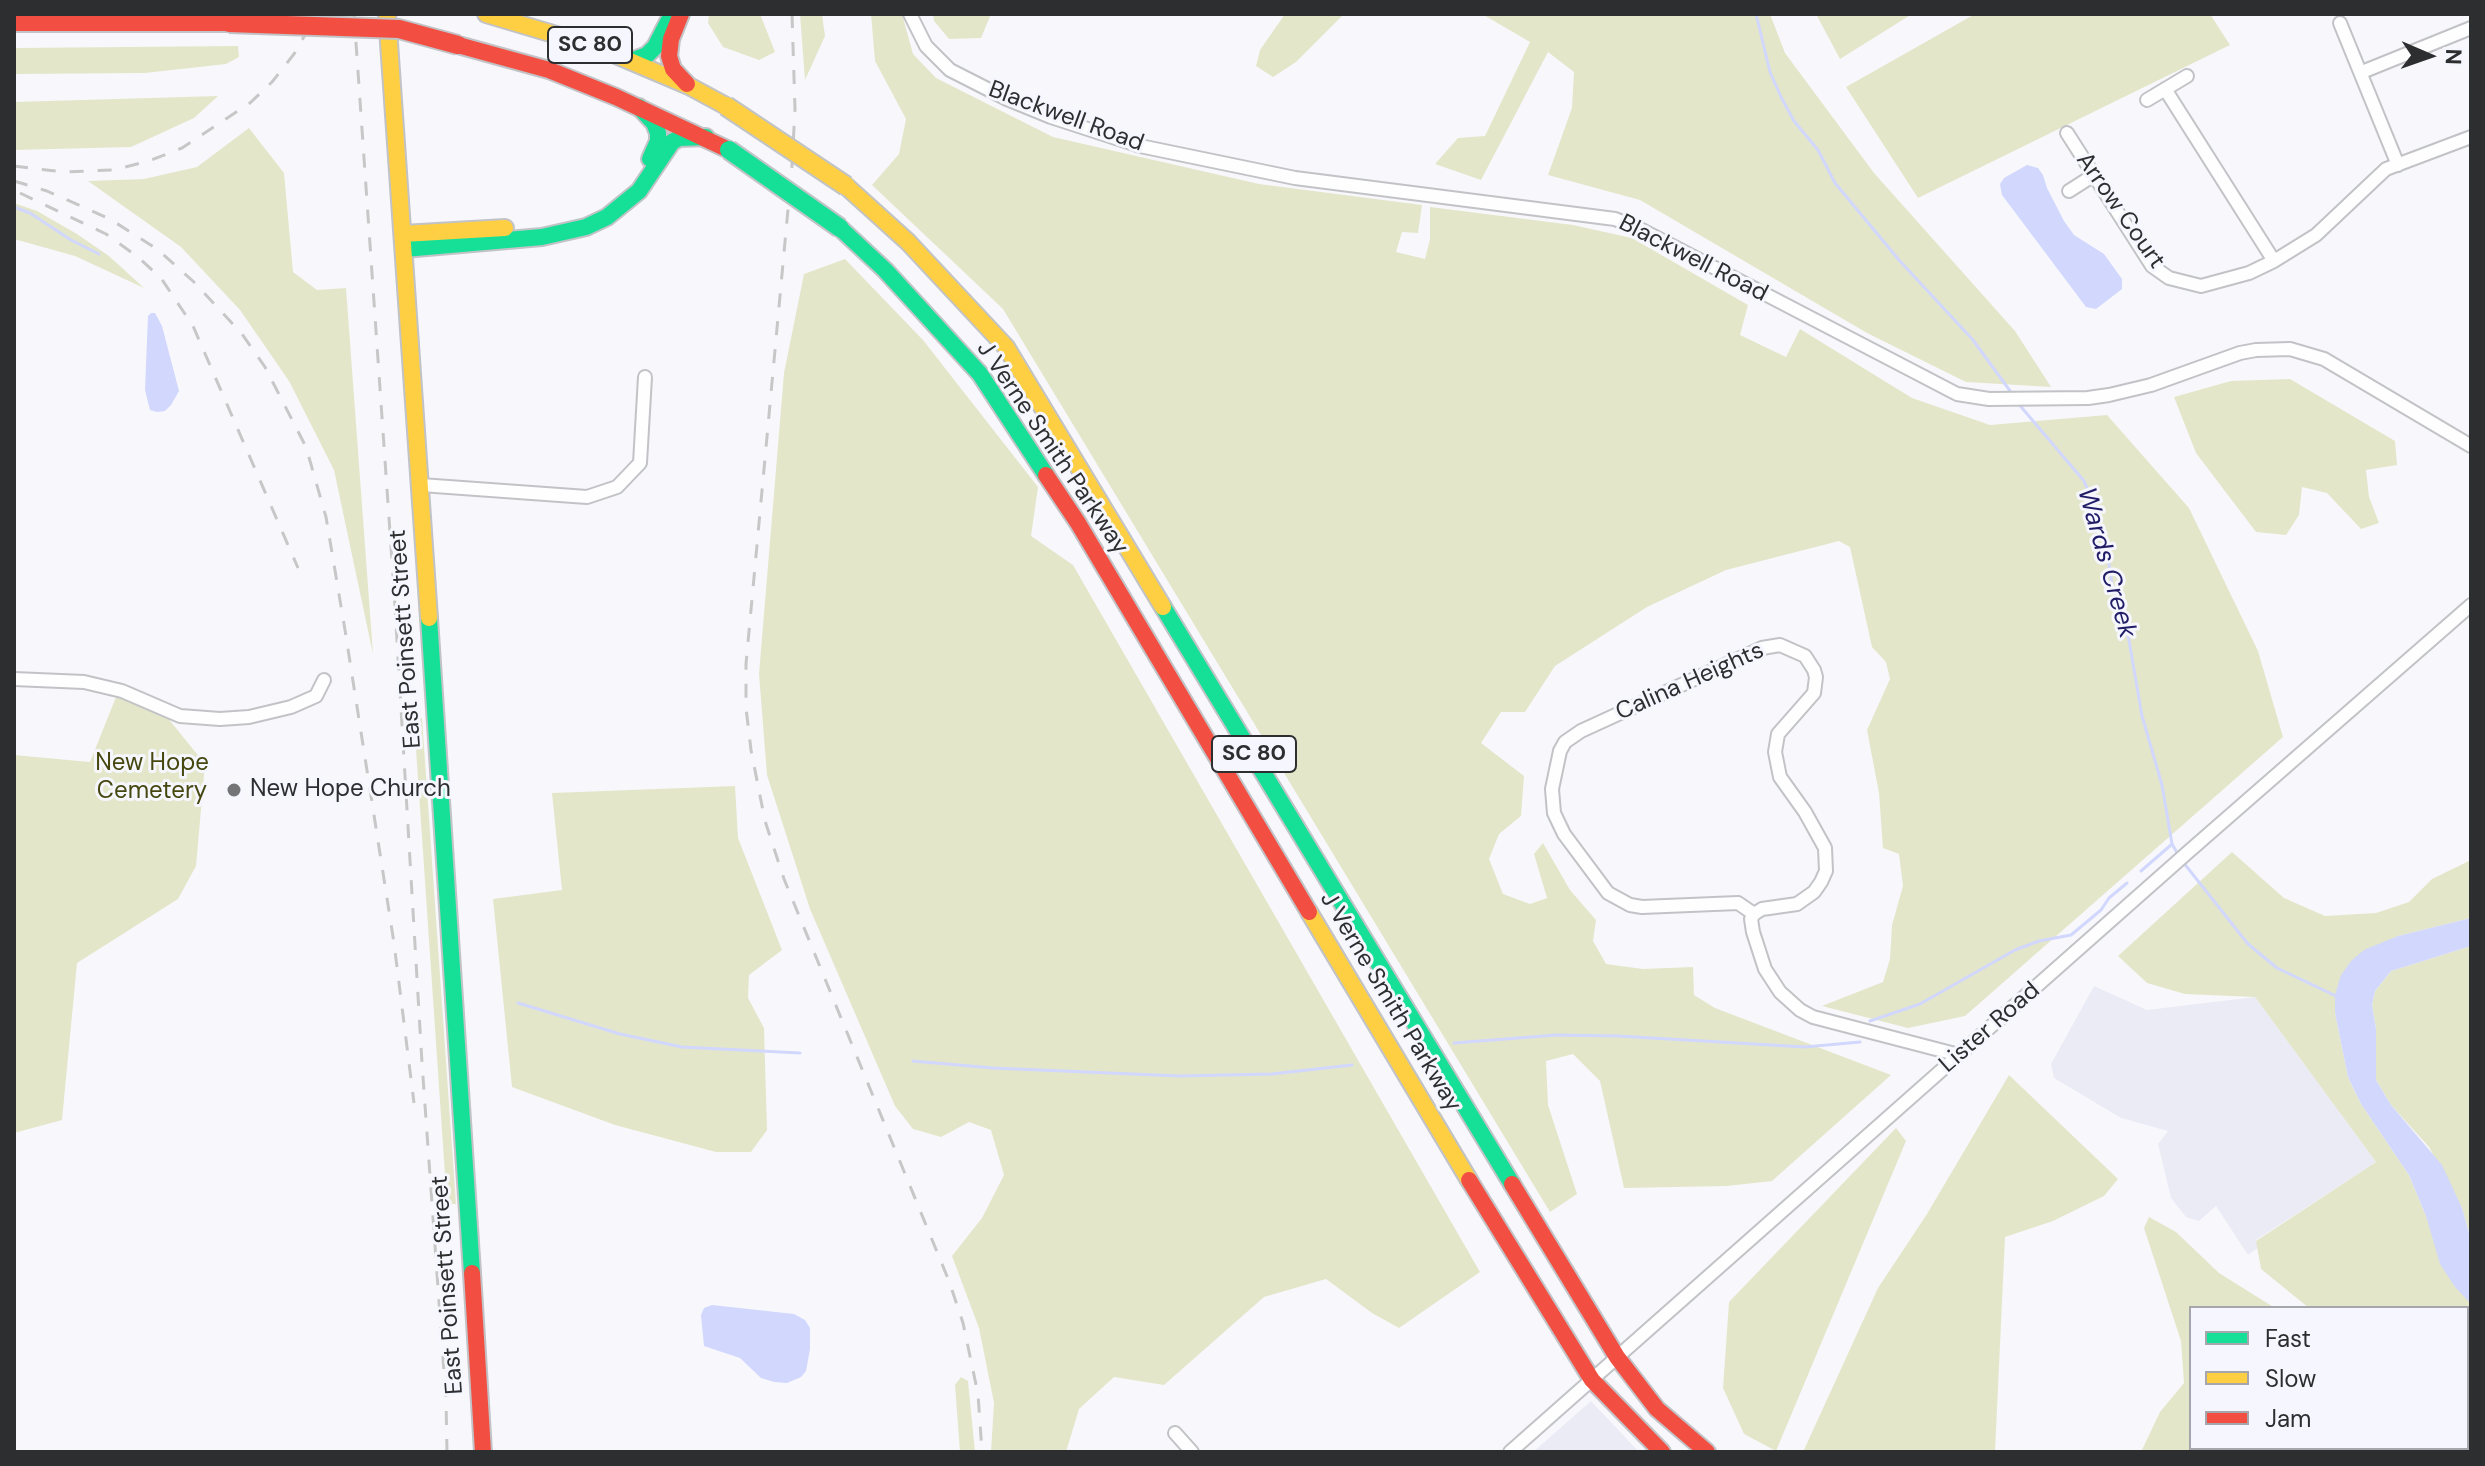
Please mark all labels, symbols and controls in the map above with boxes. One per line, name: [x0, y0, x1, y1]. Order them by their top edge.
north arrow: [2389, 16, 2469, 96]
road number: SC 80: [548, 27, 632, 63]
text: N: [2439, 48, 2468, 65]
street label: Blackwell Road: [984, 76, 1148, 158]
street label: Arrow Court: [2069, 147, 2171, 275]
street label: Blackwell Road: [1614, 209, 1772, 309]
street label: J Verne Smith Parkway: [970, 336, 1134, 560]
water label: Wards Creek: [2070, 484, 2142, 642]
street label: East Poinsett Street: [384, 529, 428, 749]
street label: Calina Heights: [1612, 637, 1768, 727]
road number: SC 80: [1212, 736, 1296, 772]
park label: New Hope Cemetery: [95, 750, 209, 806]
place label: New Hope Church: [250, 776, 451, 804]
marker: New Hope Church: [225, 781, 243, 799]
street label: J Verne Smith Parkway: [1313, 887, 1467, 1117]
street label: Lister Road: [1934, 977, 2046, 1079]
street label: East Poinsett Street: [426, 1175, 470, 1395]
legend: [2189, 1306, 2469, 1450]
text: Fast: [2265, 1323, 2311, 1354]
text: Slow: [2265, 1363, 2316, 1394]
text: Jam: [2265, 1403, 2311, 1434]

